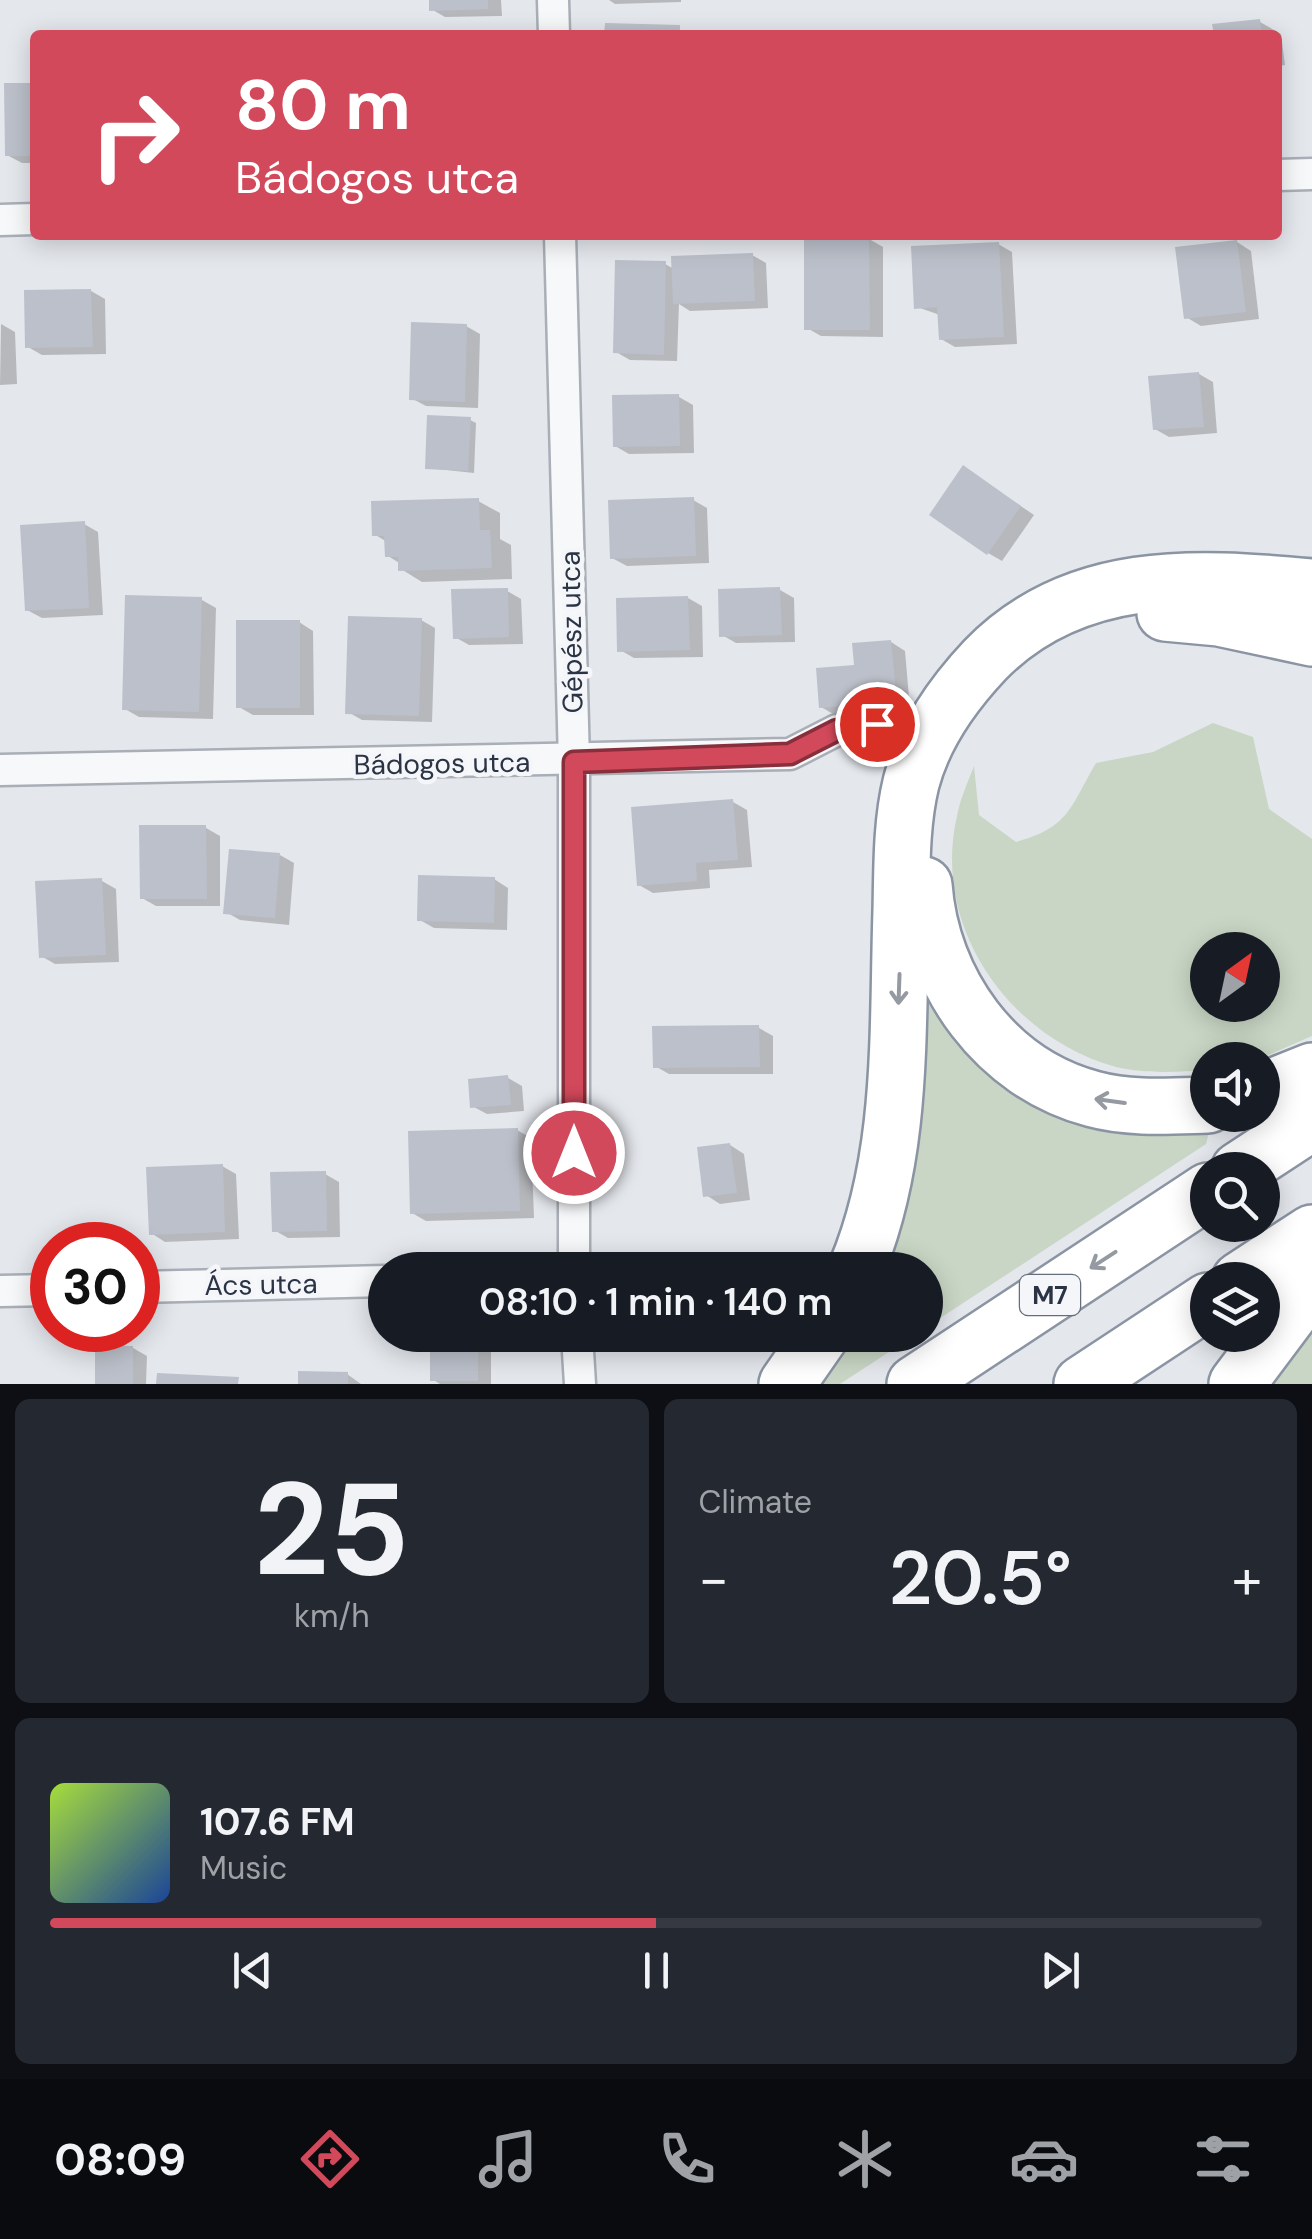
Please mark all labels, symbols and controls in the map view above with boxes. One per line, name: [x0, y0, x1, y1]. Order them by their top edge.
text: 80 m: [235, 60, 411, 151]
icon: right: [70, 70, 200, 200]
text: Bádogos utca: [235, 148, 519, 207]
street label: Gépész utca: [552, 550, 591, 714]
pin: [835, 682, 920, 767]
icon: arrive: [850, 697, 905, 752]
street label: Bádogos utca: [353, 743, 531, 784]
north arrow: [1190, 932, 1280, 1022]
map controls: [1190, 932, 1280, 1352]
one-way arrow: [889, 972, 908, 1004]
button: sound: [1190, 1042, 1280, 1132]
one-way arrow: [1095, 1092, 1127, 1110]
position arrow: [522, 1101, 626, 1205]
button: search: [1190, 1152, 1280, 1242]
speed limit sign: 30: [30, 1222, 160, 1352]
one-way arrow: [1090, 1249, 1118, 1270]
button: layers: [1190, 1262, 1280, 1352]
street label: Ács utca: [204, 1265, 318, 1304]
road number: M7: [1020, 1275, 1080, 1315]
text: 08:10 · 1 min · 140 m: [479, 1277, 832, 1327]
text: 25: [254, 1445, 410, 1614]
text: Climate: [699, 1481, 812, 1523]
text: 20.5°: [889, 1530, 1072, 1627]
text: −: [699, 1543, 729, 1615]
text: +: [1232, 1543, 1262, 1615]
text: km/h: [294, 1595, 370, 1637]
text: 107.6 FM: [200, 1797, 355, 1847]
text: Music: [200, 1847, 287, 1889]
icon: previous: [225, 1943, 280, 1998]
icon: pause: [629, 1943, 684, 1998]
icon: next: [1033, 1943, 1088, 1998]
icon: directions: [295, 2124, 365, 2194]
icon: music: [473, 2124, 543, 2194]
icon: phone: [652, 2124, 722, 2194]
icon: climate: [830, 2124, 900, 2194]
icon: car: [1009, 2124, 1079, 2194]
icon: filters: [1188, 2124, 1258, 2194]
text: 08:09: [54, 2130, 186, 2189]

